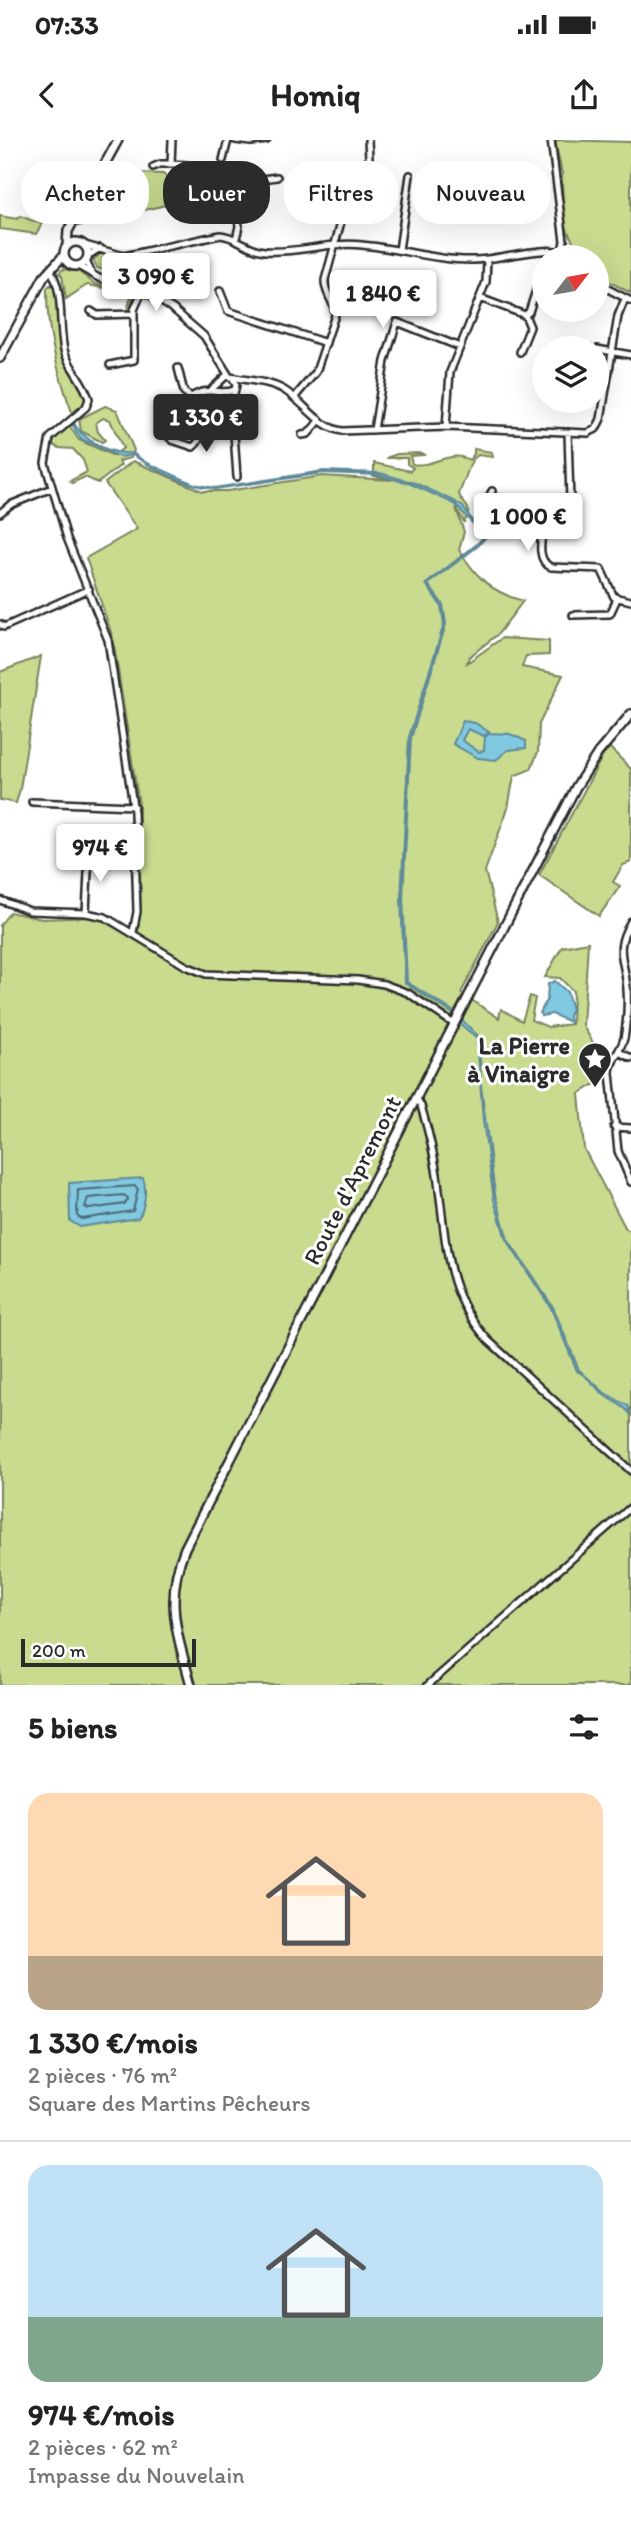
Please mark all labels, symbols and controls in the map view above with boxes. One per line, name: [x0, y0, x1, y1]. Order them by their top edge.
text: 07:33: [35, 9, 99, 41]
icon: back: [28, 76, 66, 114]
text: Homiq: [271, 76, 360, 114]
icon: share: [565, 76, 603, 114]
chip: Acheter: [21, 161, 149, 224]
chip: Louer: [163, 161, 270, 224]
chip: Filtres: [284, 161, 398, 224]
chip: Nouveau: [412, 161, 550, 224]
north arrow: [532, 245, 609, 322]
map controls: [532, 245, 609, 413]
pin: 3 090 €: [91, 254, 221, 313]
text: 3 090 €: [118, 262, 194, 290]
pin: 1 840 €: [318, 270, 448, 330]
text: 1 840 €: [346, 279, 420, 307]
button: layers: [532, 336, 609, 413]
pin: 1 330 €: [141, 394, 271, 454]
text: 1 330 €: [169, 403, 243, 431]
pin: 1 000 €: [463, 494, 593, 553]
text: 1 000 €: [490, 502, 566, 530]
pin: 974 €: [51, 824, 149, 884]
text: 974 €: [72, 833, 128, 861]
place label: La Pierre à Vinaigre: [467, 1031, 570, 1089]
place icon: La Pierre à Vinaigre: [576, 1040, 614, 1089]
street label: Route d'Apremont: [297, 1090, 407, 1270]
scale bar: [21, 1636, 196, 1668]
text: 200 m: [32, 1639, 86, 1662]
icon: filters: [565, 1708, 603, 1746]
text: 5 biens: [28, 1709, 118, 1746]
icon: home: [253, 1838, 379, 1964]
text: 1 330 €/mois: [28, 2024, 198, 2061]
text: 2 pièces · 76 m²: [28, 2061, 177, 2089]
text: Square des Martins Pêcheurs: [28, 2089, 311, 2117]
icon: home: [253, 2210, 379, 2336]
text: 974 €/mois: [28, 2396, 175, 2433]
text: 2 pièces · 62 m²: [28, 2433, 178, 2461]
text: Impasse du Nouvelain: [28, 2461, 244, 2489]

